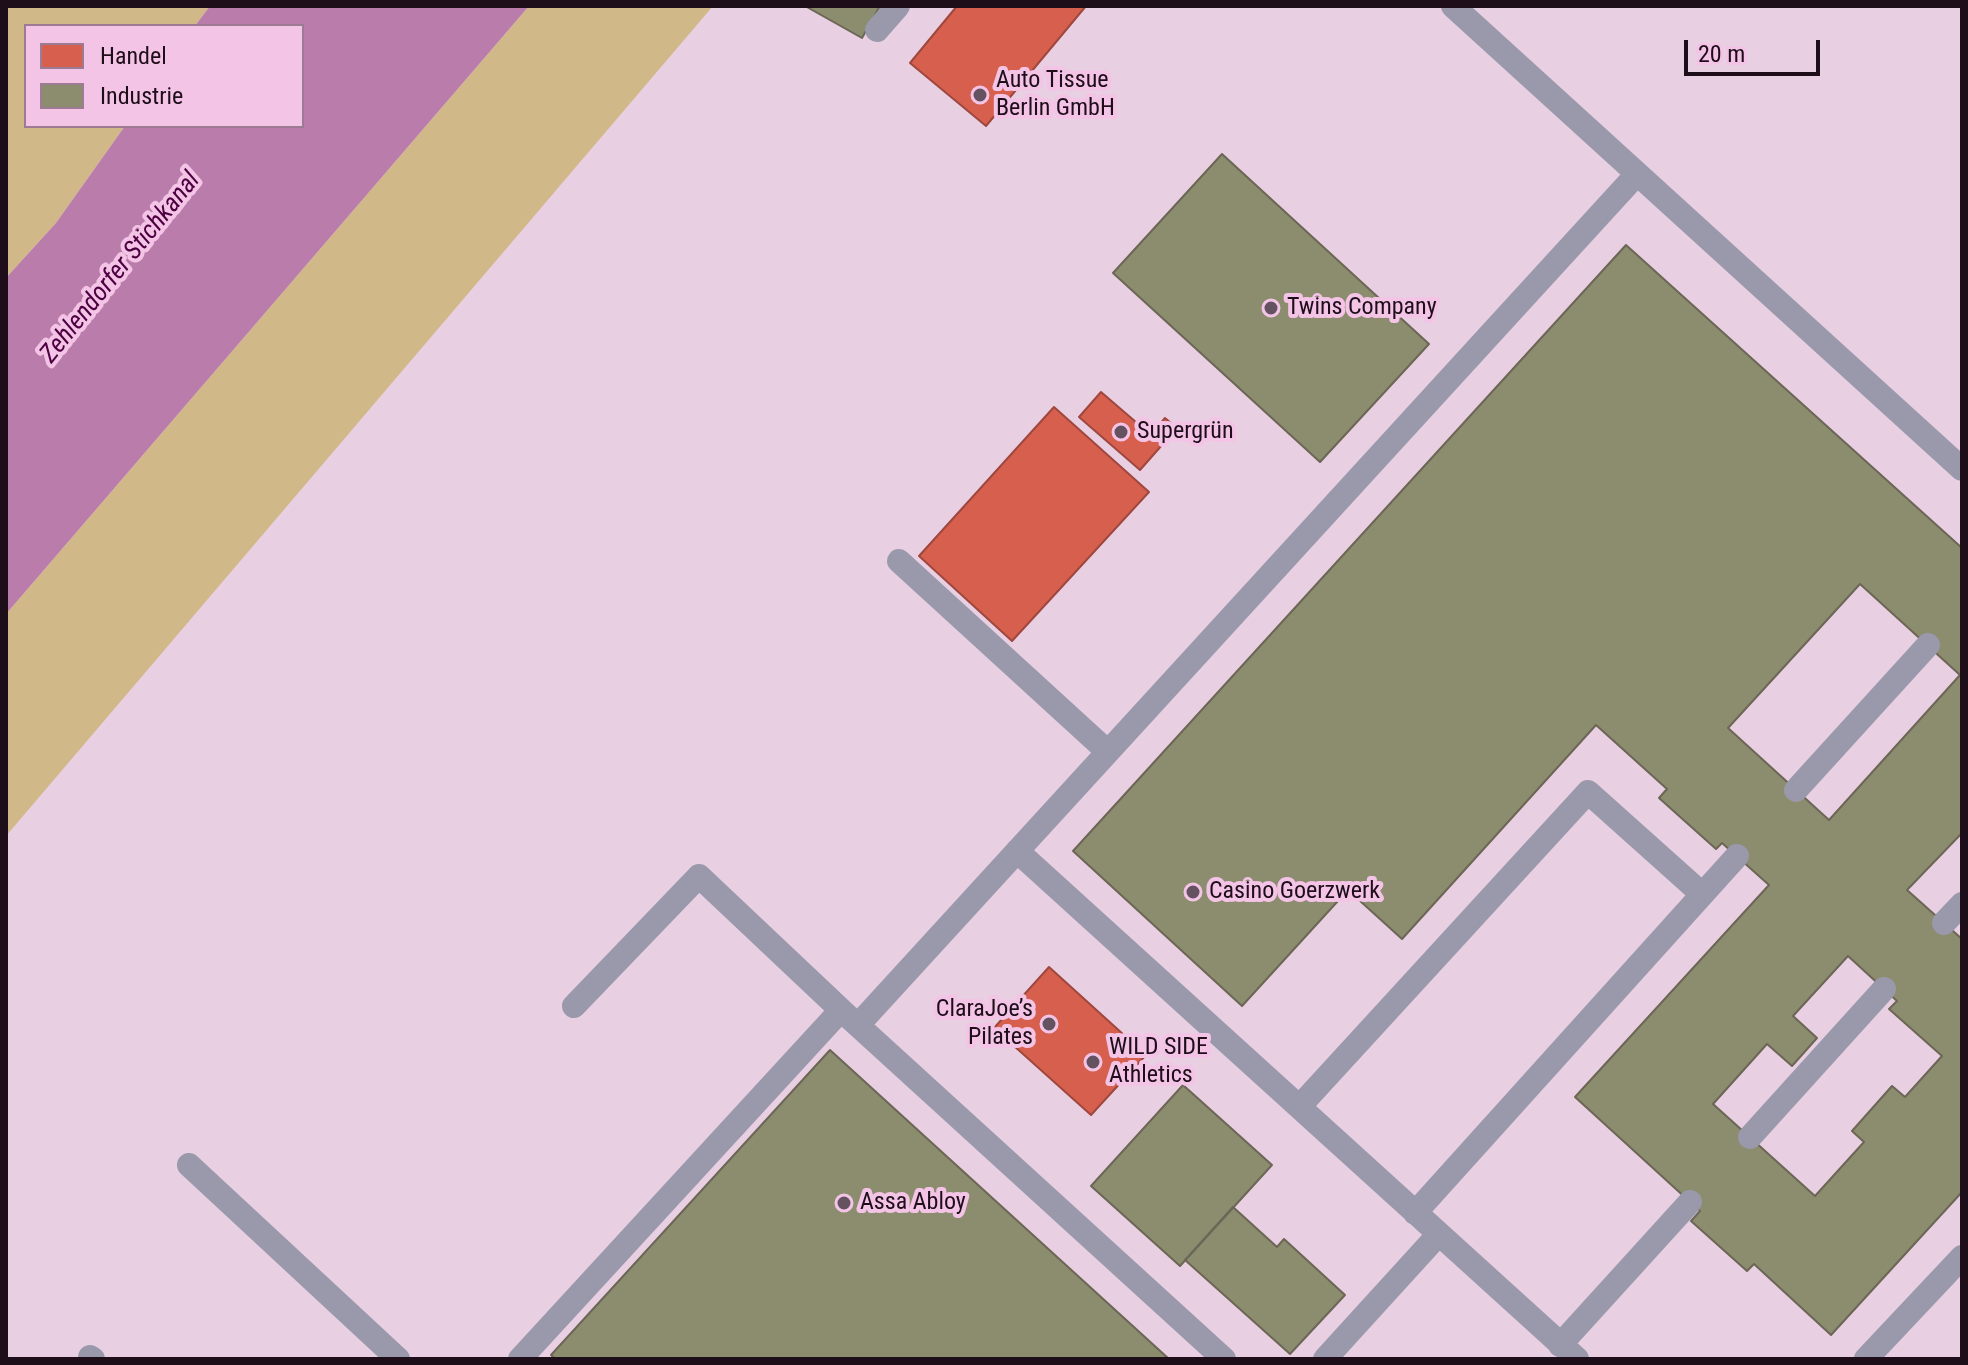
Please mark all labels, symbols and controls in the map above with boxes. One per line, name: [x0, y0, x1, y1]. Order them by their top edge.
legend: [24, 24, 304, 128]
scale bar: [1688, 24, 1824, 74]
text: 20 m: [1698, 40, 1745, 68]
text: Handel: [100, 42, 167, 70]
place label: Auto Tissue Berlin GmbH: [996, 67, 1115, 123]
text: Industrie: [100, 82, 183, 110]
marker: Auto Tissue Berlin GmbH: [971, 86, 989, 104]
water label: Zehlendorfer Stichkanal: [34, 166, 208, 370]
place label: Twins Company: [1287, 294, 1437, 322]
marker: Twins Company: [1262, 299, 1280, 317]
place label: Supergrün: [1137, 418, 1234, 446]
marker: Supergrün: [1112, 423, 1130, 441]
place label: Casino Goerzwerk: [1209, 878, 1380, 906]
marker: Casino Goerzwerk: [1184, 883, 1202, 901]
place label: ClaraJoe’s Pilates: [936, 996, 1033, 1052]
marker: ClaraJoe’s Pilates: [1040, 1015, 1058, 1033]
place label: WILD SIDE Athletics: [1109, 1034, 1208, 1090]
marker: WILD SIDE Athletics: [1084, 1053, 1102, 1071]
place label: Assa Abloy: [860, 1189, 966, 1217]
marker: Assa Abloy: [835, 1194, 853, 1212]

